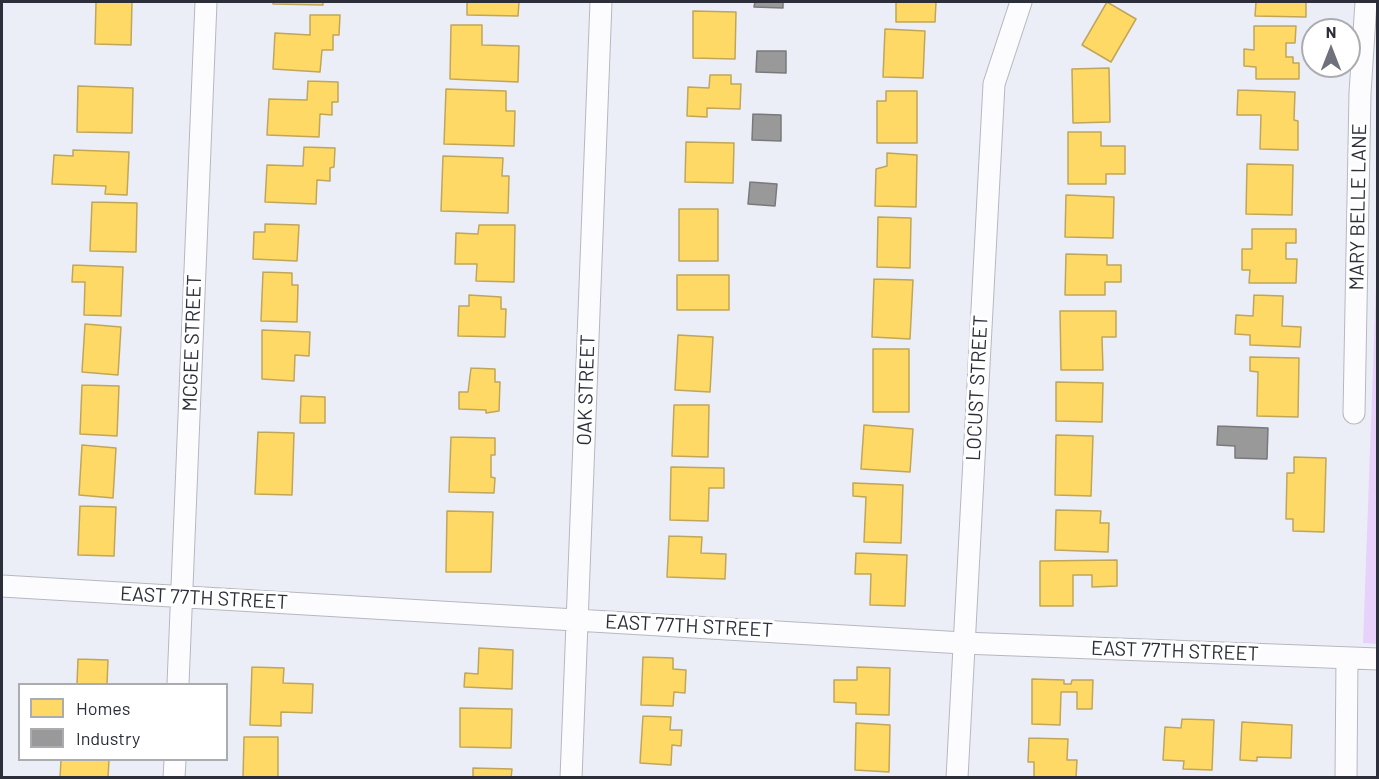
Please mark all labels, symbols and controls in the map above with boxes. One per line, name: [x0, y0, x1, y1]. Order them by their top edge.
north arrow: [1301, 18, 1361, 78]
text: N: [1326, 22, 1336, 41]
street label: MARY BELLE LANE: [1345, 123, 1371, 291]
street label: MCGEE STREET: [178, 274, 206, 412]
street label: LOCUST STREET: [961, 315, 993, 461]
street label: OAK STREET: [572, 334, 600, 446]
street label: EAST 77TH STREET: [119, 582, 289, 614]
street label: EAST 77TH STREET: [604, 610, 774, 642]
street label: EAST 77TH STREET: [1091, 636, 1259, 666]
legend: [18, 683, 228, 761]
text: Homes: [76, 697, 130, 719]
text: Industry: [76, 727, 140, 749]

